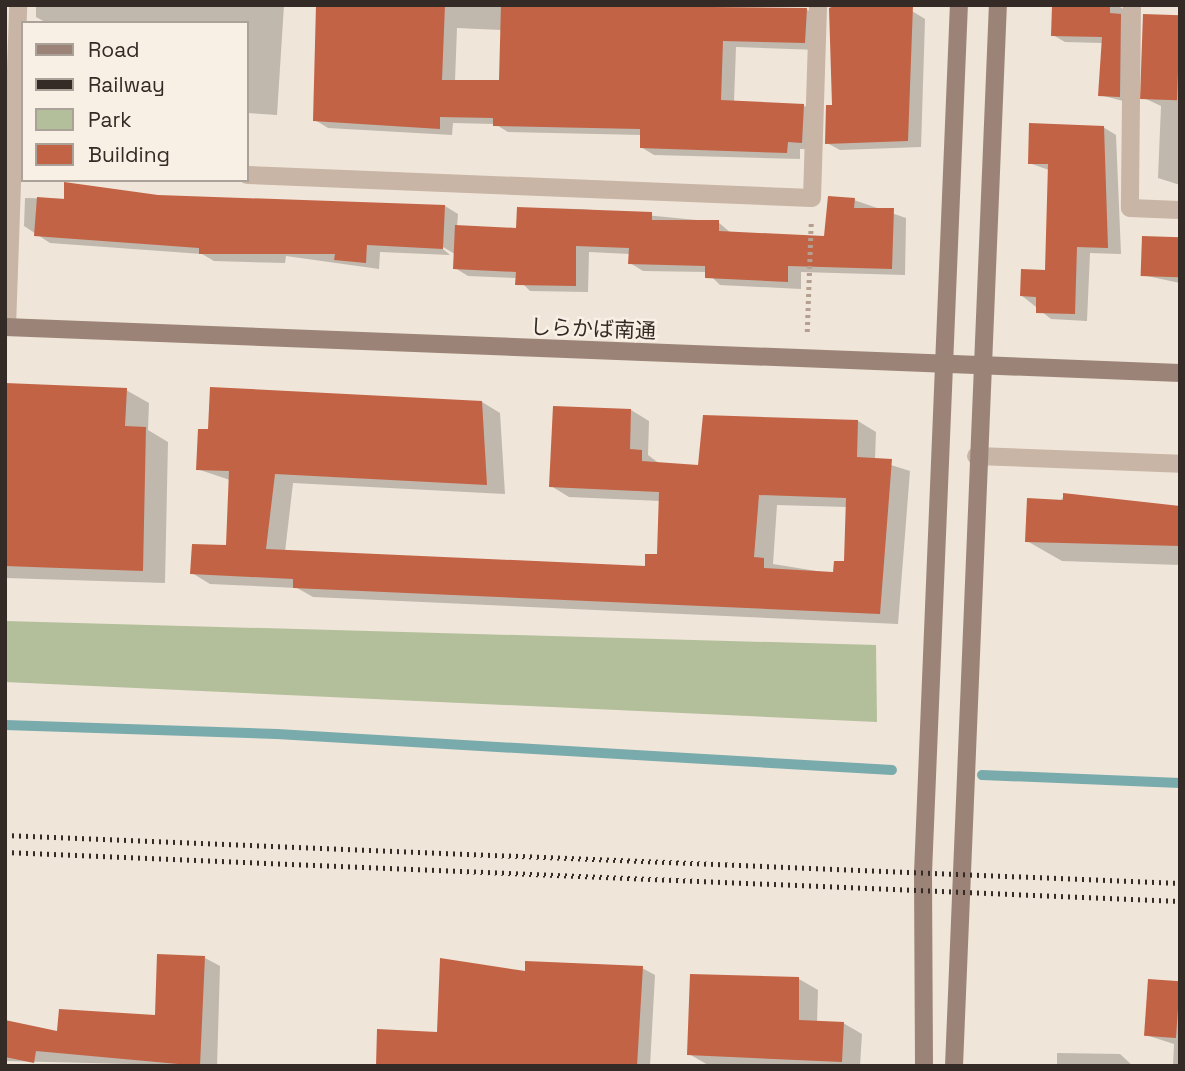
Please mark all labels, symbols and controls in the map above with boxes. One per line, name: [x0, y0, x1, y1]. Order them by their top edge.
legend: [21, 21, 248, 182]
text: Road: [88, 36, 140, 63]
text: Railway: [88, 71, 165, 98]
text: Park: [88, 106, 132, 133]
text: Building: [88, 141, 170, 168]
street label: しらかば南通: [530, 314, 656, 344]

